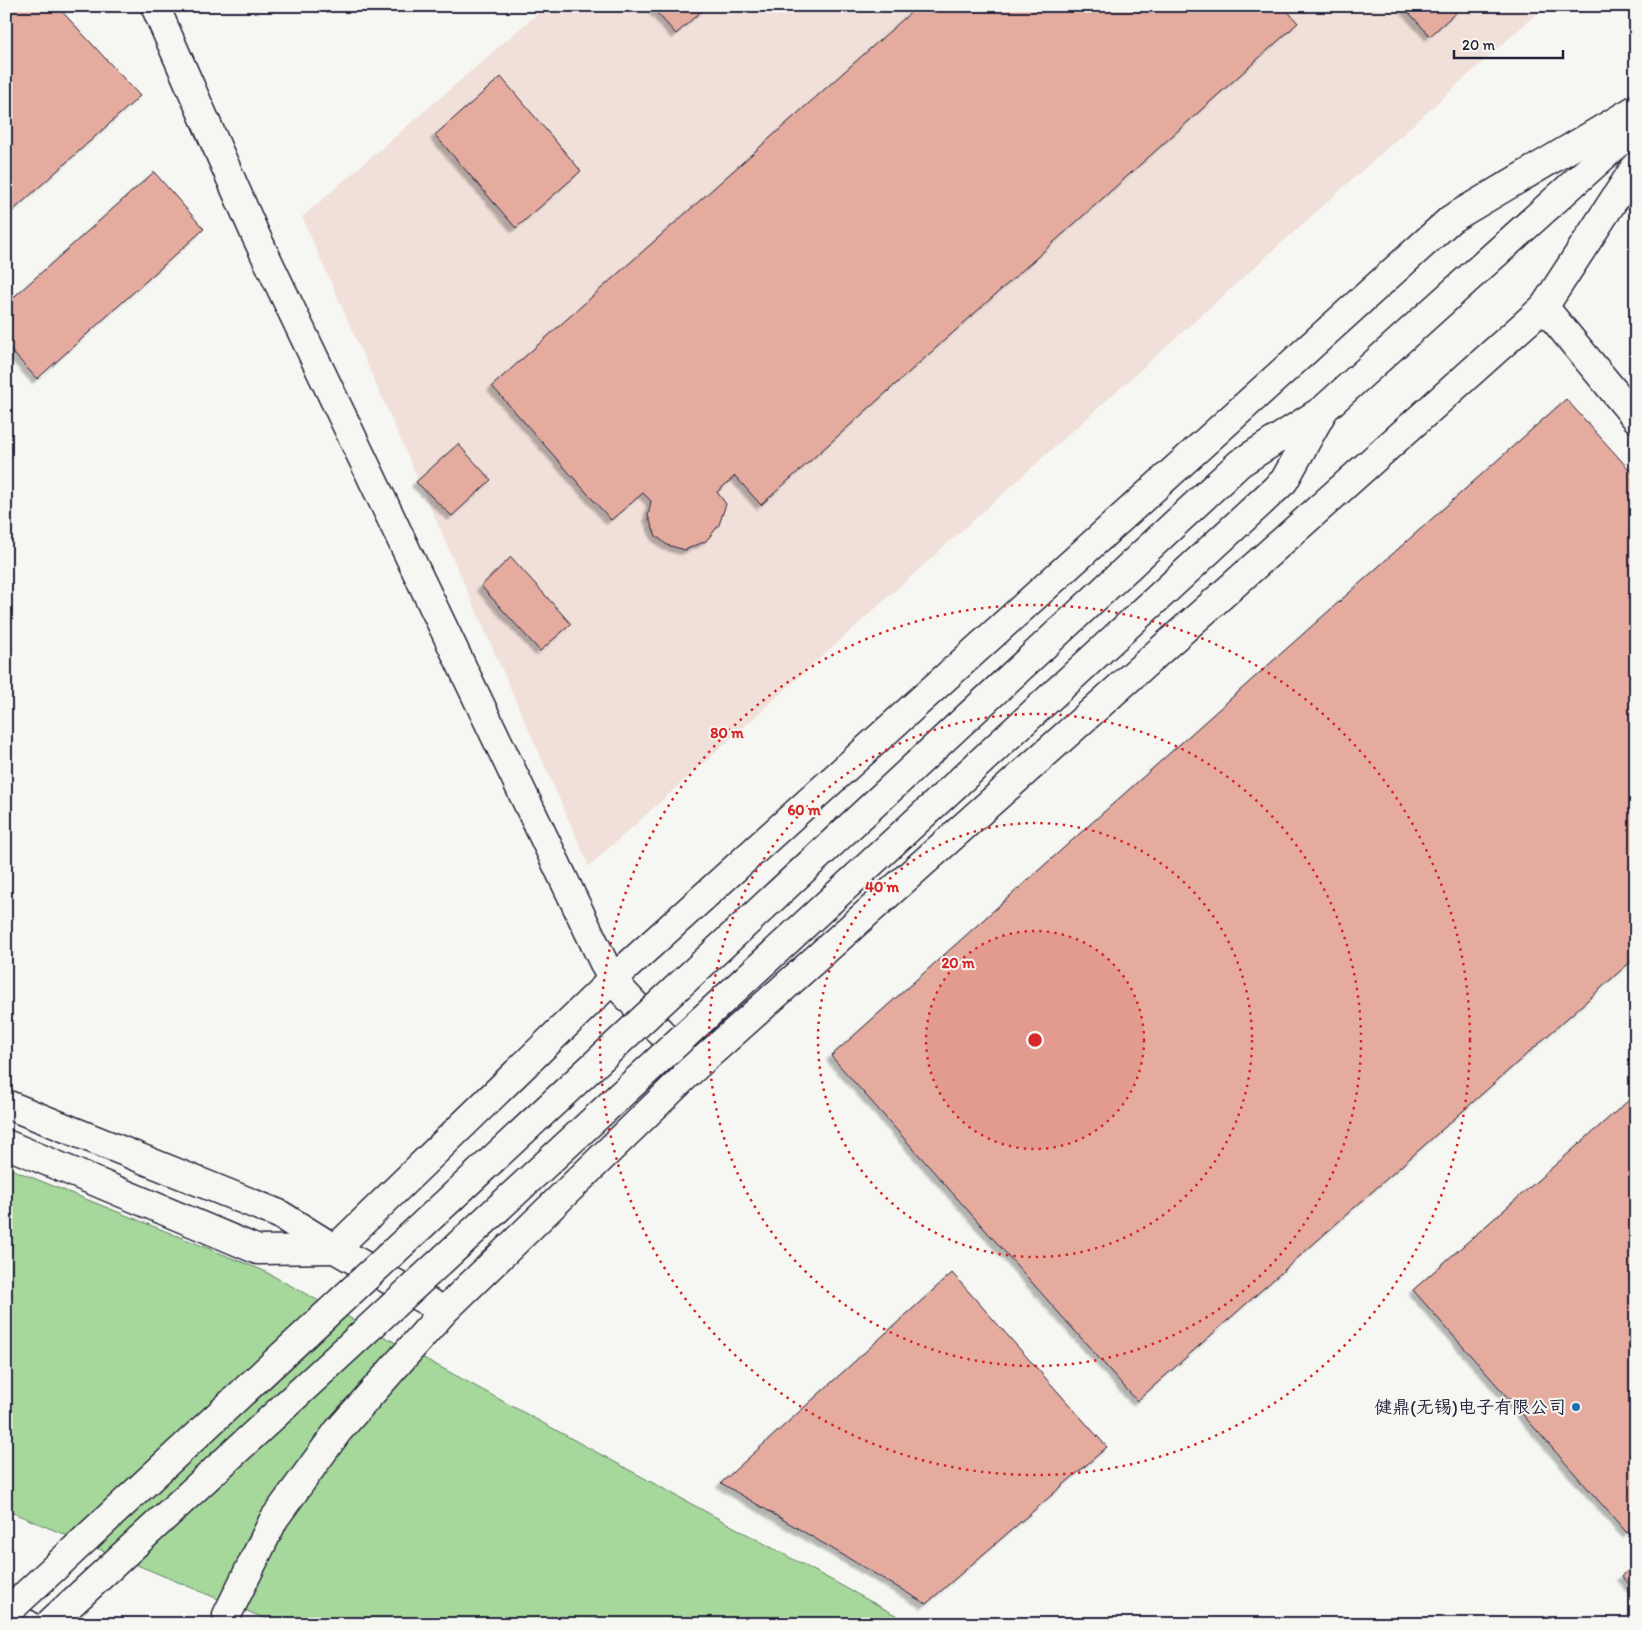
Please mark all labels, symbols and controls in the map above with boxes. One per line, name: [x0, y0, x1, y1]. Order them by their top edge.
scale bar: [1454, 28, 1563, 60]
text: 20 m: [1462, 36, 1496, 54]
text: 80 m: [710, 724, 744, 742]
text: 60 m: [787, 801, 821, 819]
text: 40 m: [865, 878, 900, 896]
text: 20 m: [941, 954, 975, 972]
centre of rings: [1026, 1031, 1044, 1049]
place label: 健鼎(无锡)电子有限公司: [1374, 1396, 1566, 1418]
marker: 健鼎(无锡)电子有限公司: [1570, 1401, 1582, 1413]

